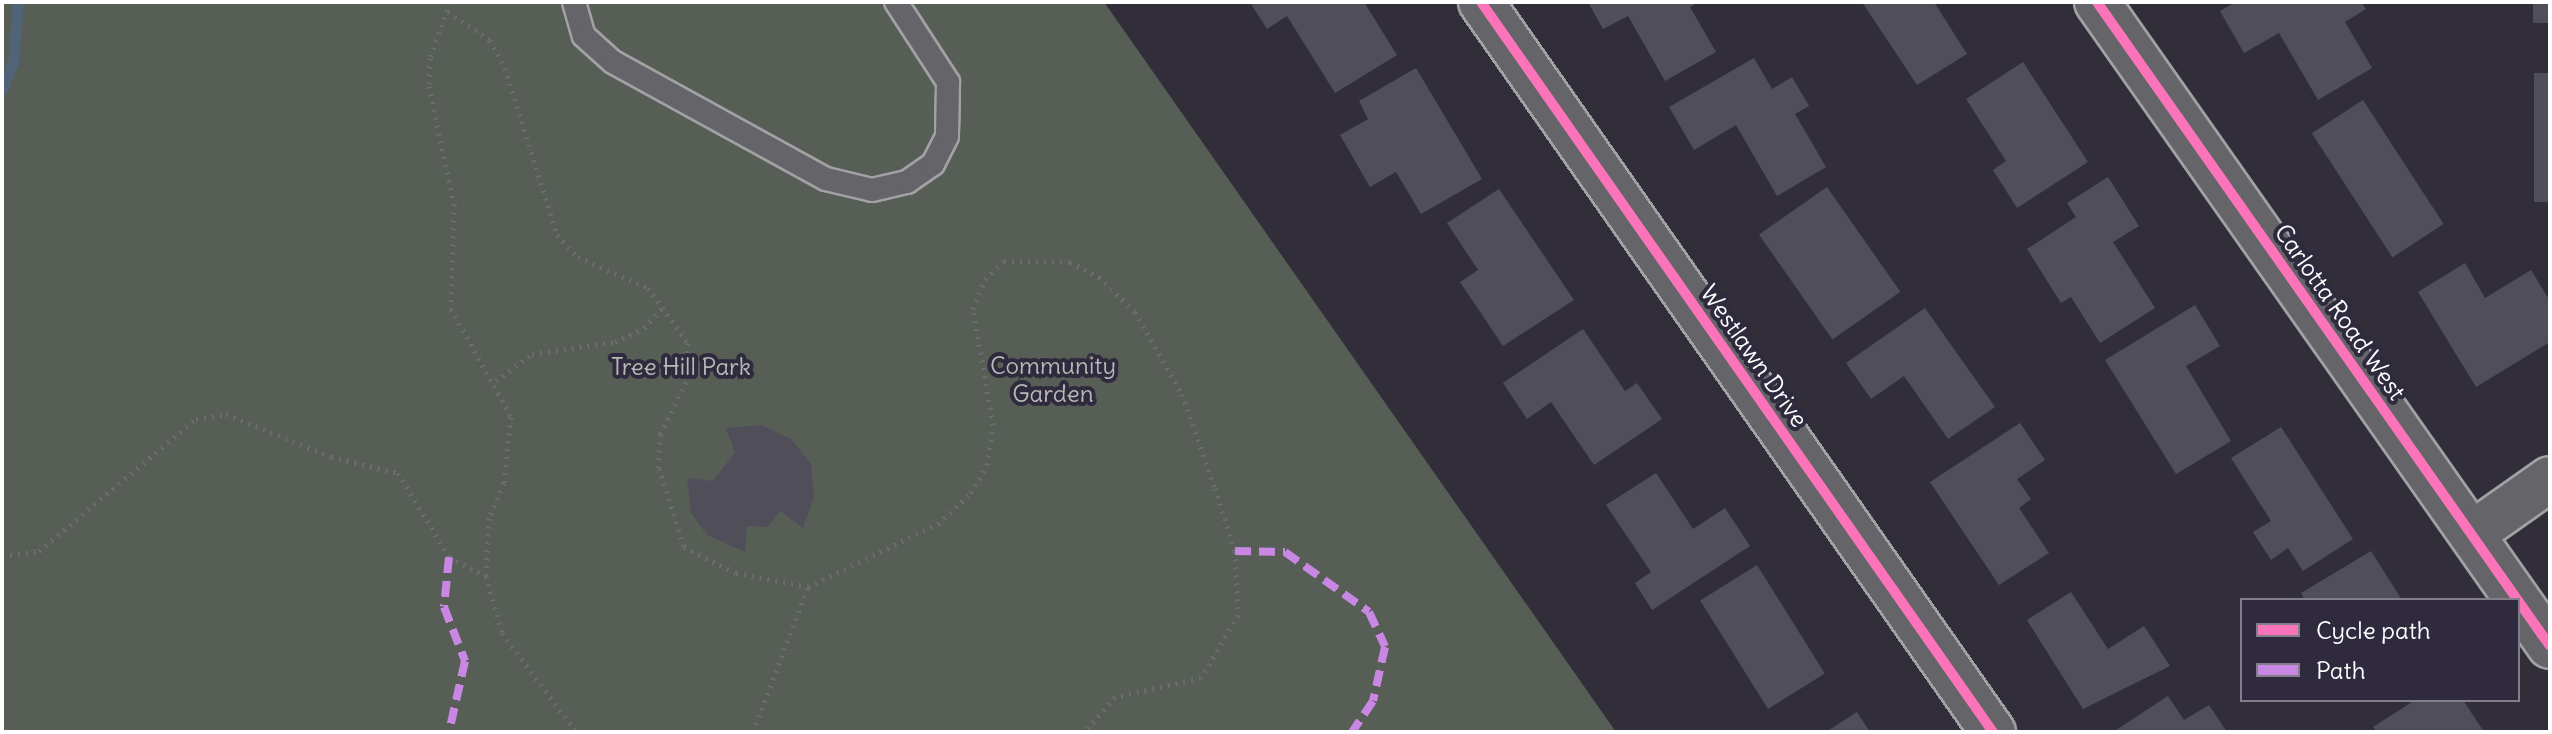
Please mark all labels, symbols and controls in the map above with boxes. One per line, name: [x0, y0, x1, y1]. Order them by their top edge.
street label: Carlotta Road West: [2268, 218, 2412, 406]
street label: Westlawn Drive: [1694, 279, 1814, 433]
park label: Community Garden: [990, 352, 1116, 408]
park label: Tree Hill Park: [611, 353, 751, 381]
legend: [2240, 598, 2520, 702]
text: Cycle path: [2316, 615, 2431, 645]
text: Path: [2316, 655, 2366, 685]

